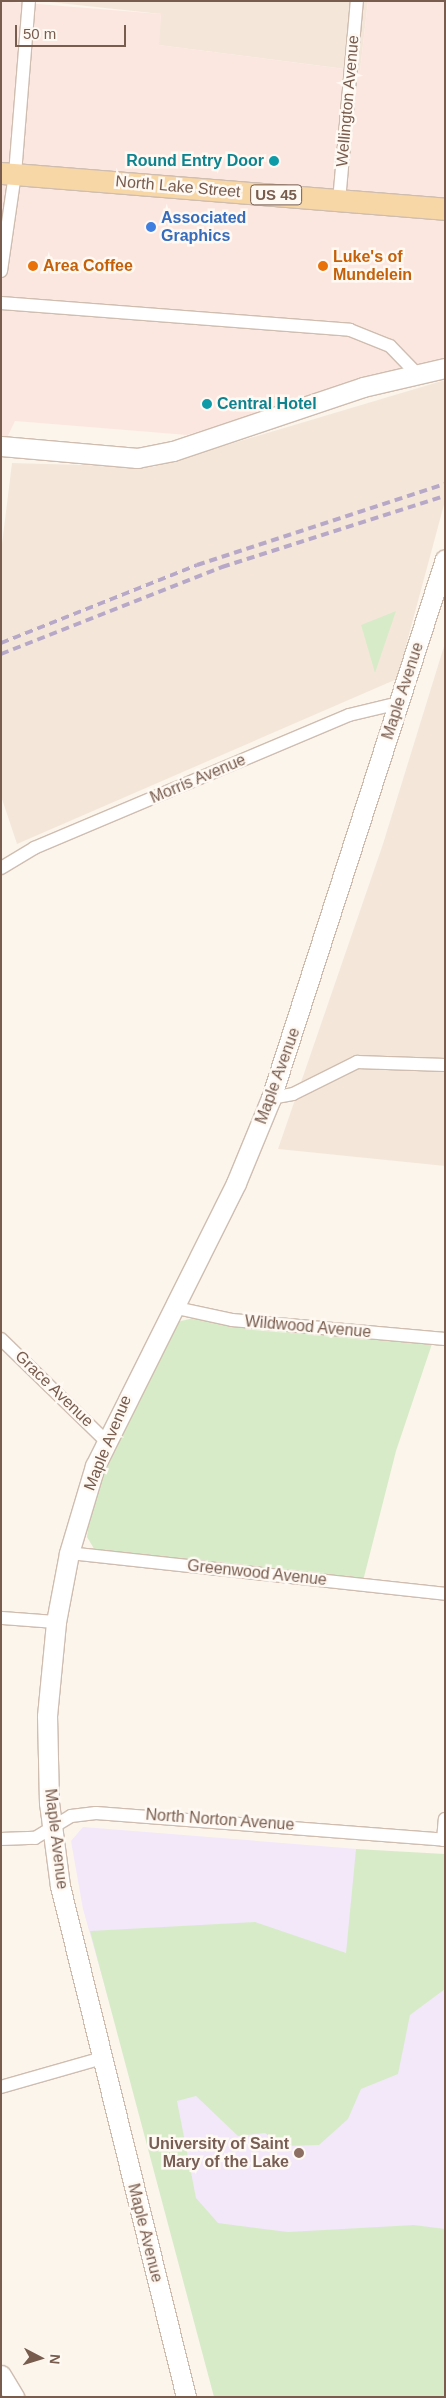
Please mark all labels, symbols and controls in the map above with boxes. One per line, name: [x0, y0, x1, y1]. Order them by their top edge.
scale bar: [18, 15, 129, 47]
text: 50 m: [23, 25, 56, 42]
street label: Wellington Avenue: [333, 34, 363, 168]
place label: Round Entry Door: [126, 151, 264, 171]
marker: Round Entry Door: [268, 155, 280, 167]
street label: North Lake Street: [115, 172, 241, 202]
road number: US 45: [250, 182, 302, 208]
place label: Associated Graphics: [161, 208, 246, 246]
marker: Associated Graphics: [145, 221, 157, 233]
place label: Luke's of Mundelein: [333, 247, 412, 285]
place label: Area Coffee: [43, 256, 133, 276]
marker: Area Coffee: [27, 260, 39, 272]
marker: Luke's of Mundelein: [317, 260, 329, 272]
place label: Central Hotel: [217, 394, 317, 414]
marker: Central Hotel: [201, 398, 213, 410]
street label: Maple Avenue: [378, 640, 428, 742]
street label: Morris Avenue: [147, 750, 249, 808]
street label: Maple Avenue: [252, 1025, 304, 1127]
street label: Wildwood Avenue: [244, 1312, 372, 1342]
street label: Grace Avenue: [11, 1347, 97, 1431]
street label: Maple Avenue: [80, 1392, 136, 1494]
street label: Greenwood Avenue: [186, 1556, 328, 1590]
street label: Maple Avenue: [40, 1787, 72, 1891]
street label: North Norton Avenue: [145, 1805, 295, 1835]
place label: University of Saint Mary of the Lake: [149, 2134, 289, 2172]
marker: University of Saint Mary of the Lake: [293, 2147, 305, 2159]
street label: Maple Avenue: [123, 2181, 167, 2285]
north arrow: [15, 2333, 65, 2383]
text: N: [47, 2354, 63, 2365]

